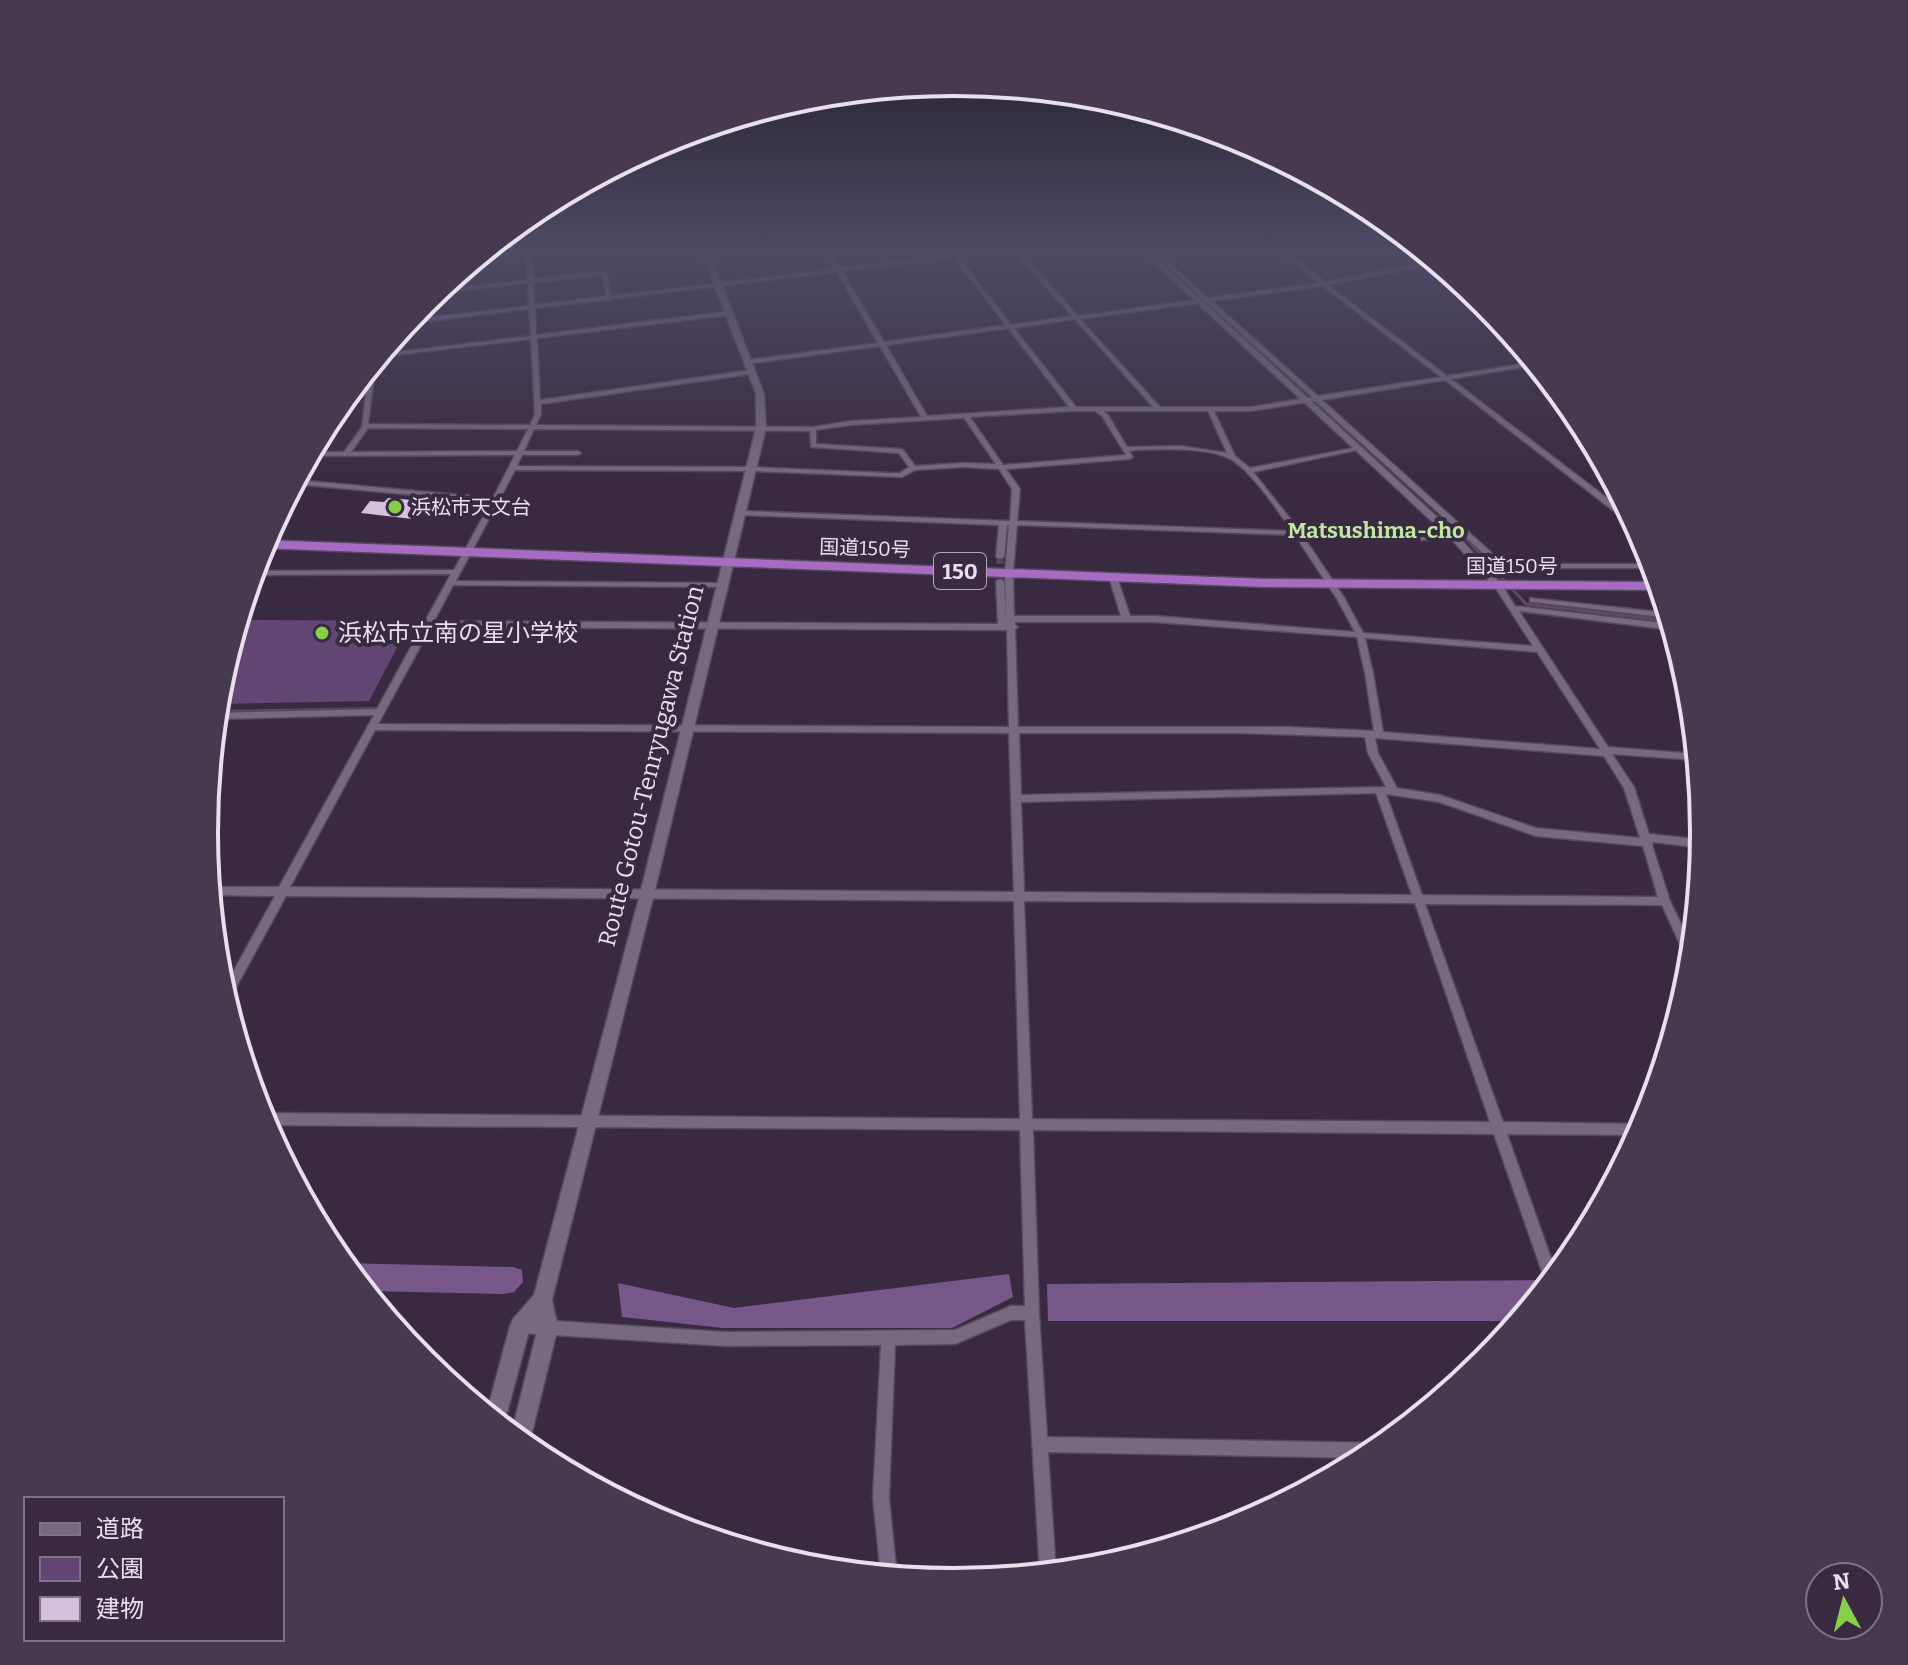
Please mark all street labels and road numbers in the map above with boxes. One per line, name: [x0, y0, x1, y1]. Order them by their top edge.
street label: 国道150号: [819, 534, 911, 562]
road number: 150: [934, 553, 986, 589]
street label: 国道150号: [1466, 554, 1558, 578]
street label: Route Gotou-Tenryugawa Station: [593, 583, 709, 949]

